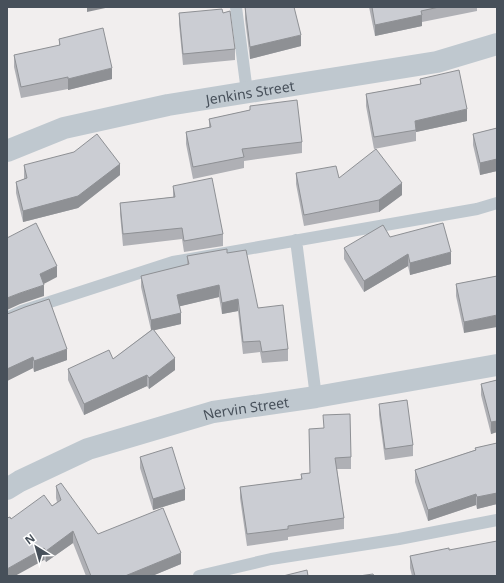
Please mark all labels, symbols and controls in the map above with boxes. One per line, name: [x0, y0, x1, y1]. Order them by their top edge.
street label: Jenkins Street: [202, 75, 296, 109]
street label: Nervin Street: [201, 392, 290, 424]
north arrow: [16, 527, 56, 567]
text: N: [22, 530, 38, 547]

